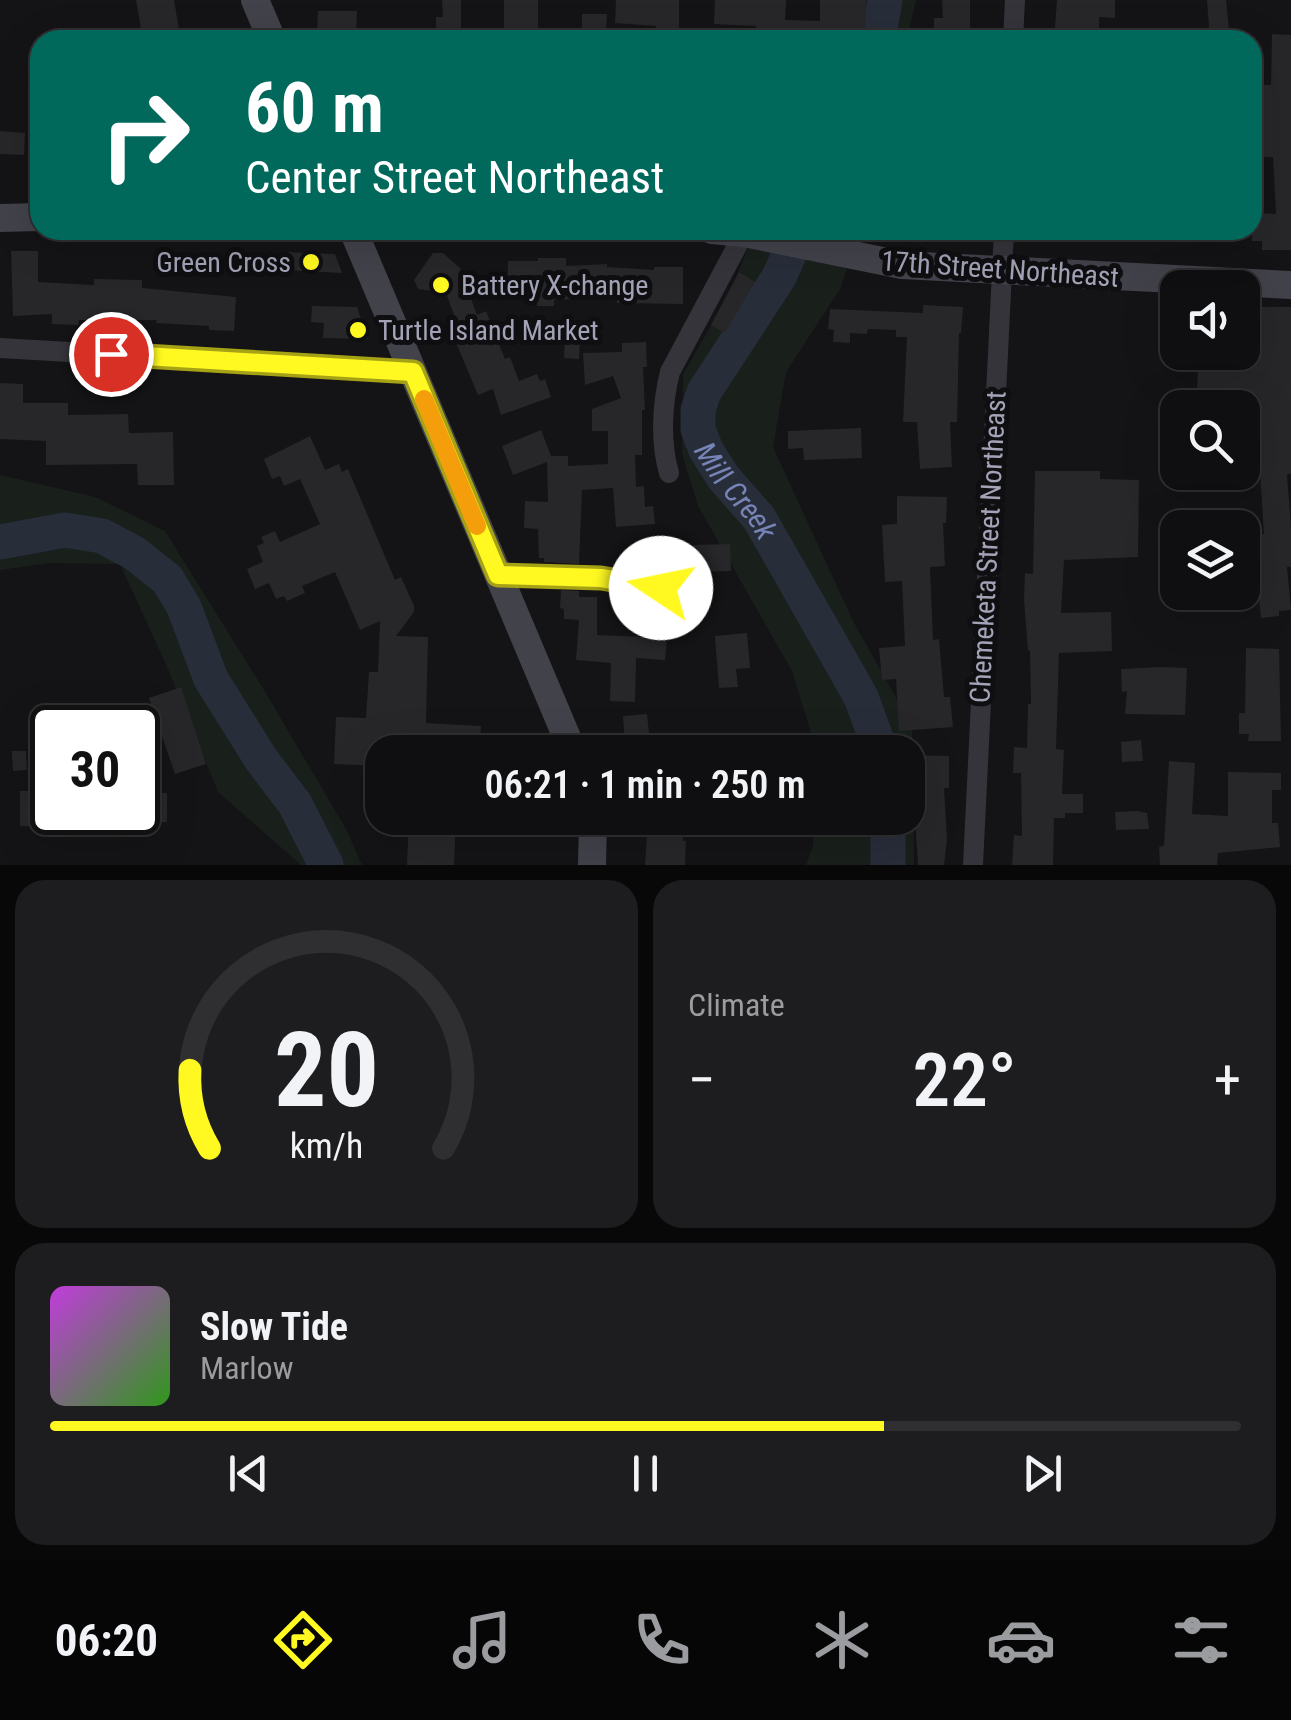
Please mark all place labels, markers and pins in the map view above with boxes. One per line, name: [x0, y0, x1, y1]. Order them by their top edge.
place label: Green Cross: [156, 246, 291, 279]
marker: Green Cross: [300, 251, 322, 273]
place label: Battery X-change: [461, 269, 648, 302]
marker: Battery X-change: [430, 274, 452, 296]
pin: [69, 312, 154, 397]
place label: Turtle Island Market: [378, 314, 599, 347]
marker: Turtle Island Market: [347, 319, 369, 341]

